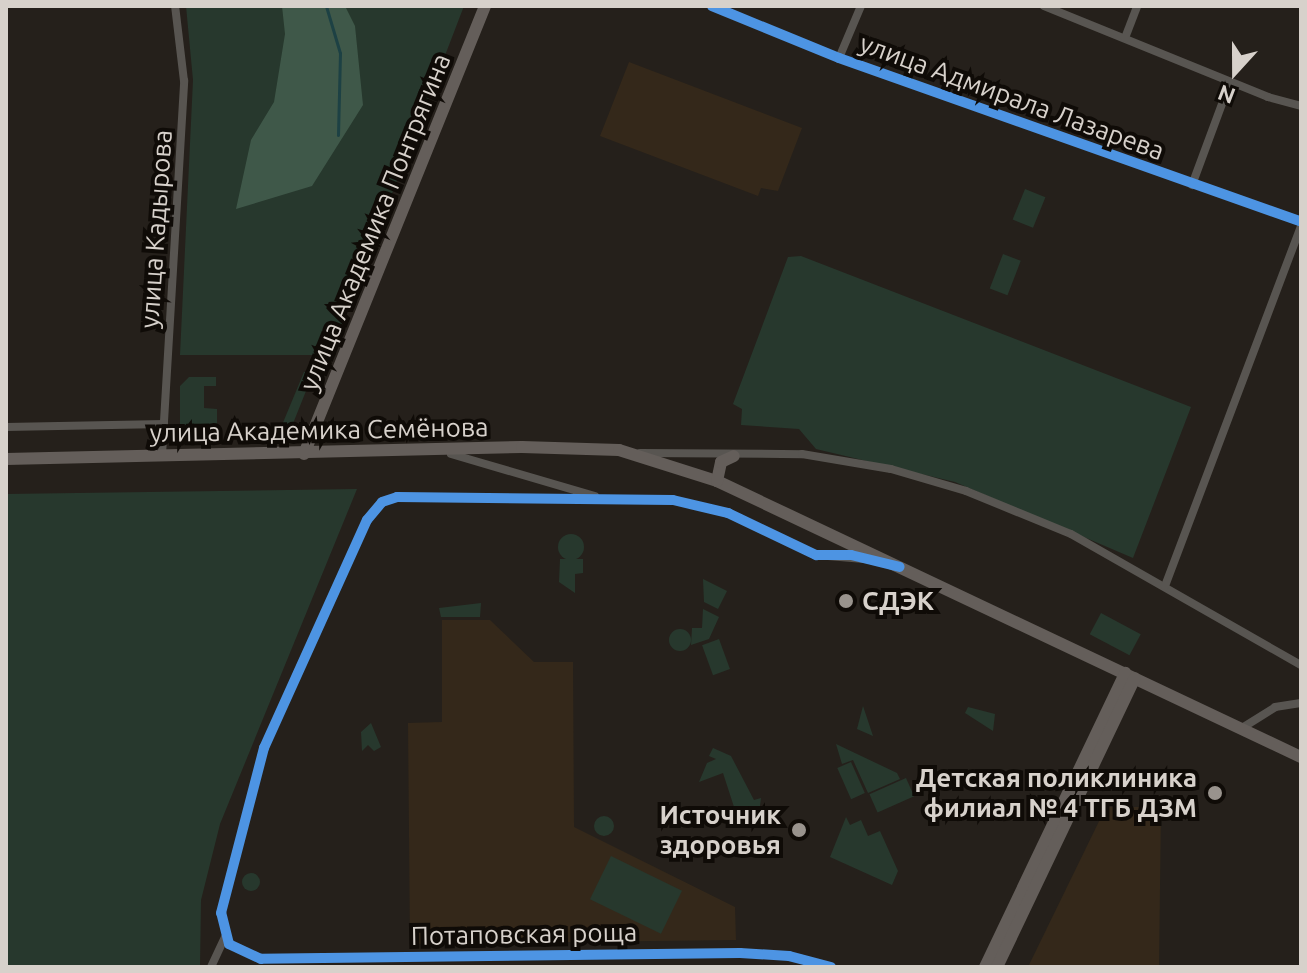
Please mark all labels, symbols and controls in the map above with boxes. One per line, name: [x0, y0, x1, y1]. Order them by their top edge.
street label: улица Адмирала Лазарева: [855, 27, 1169, 167]
north arrow: [1195, 32, 1275, 112]
street label: улица Академика Понтрягина: [293, 49, 457, 395]
text: N: [1214, 80, 1238, 109]
street label: улица Кадырова: [133, 129, 179, 329]
street label: улица Академика Семёнова: [149, 411, 489, 449]
place label: СДЭК: [862, 585, 934, 617]
marker: СДЭК: [837, 592, 855, 610]
place label: Детская поликлиника филиал № 4 ТГБ ДЗМ: [916, 762, 1197, 824]
marker: Детская поликлиника филиал № 4 ТГБ ДЗМ: [1204, 782, 1226, 804]
place label: Источник здоровья: [659, 799, 781, 860]
marker: Источник здоровья: [788, 819, 810, 841]
street label: Потаповская роща: [411, 916, 637, 952]

